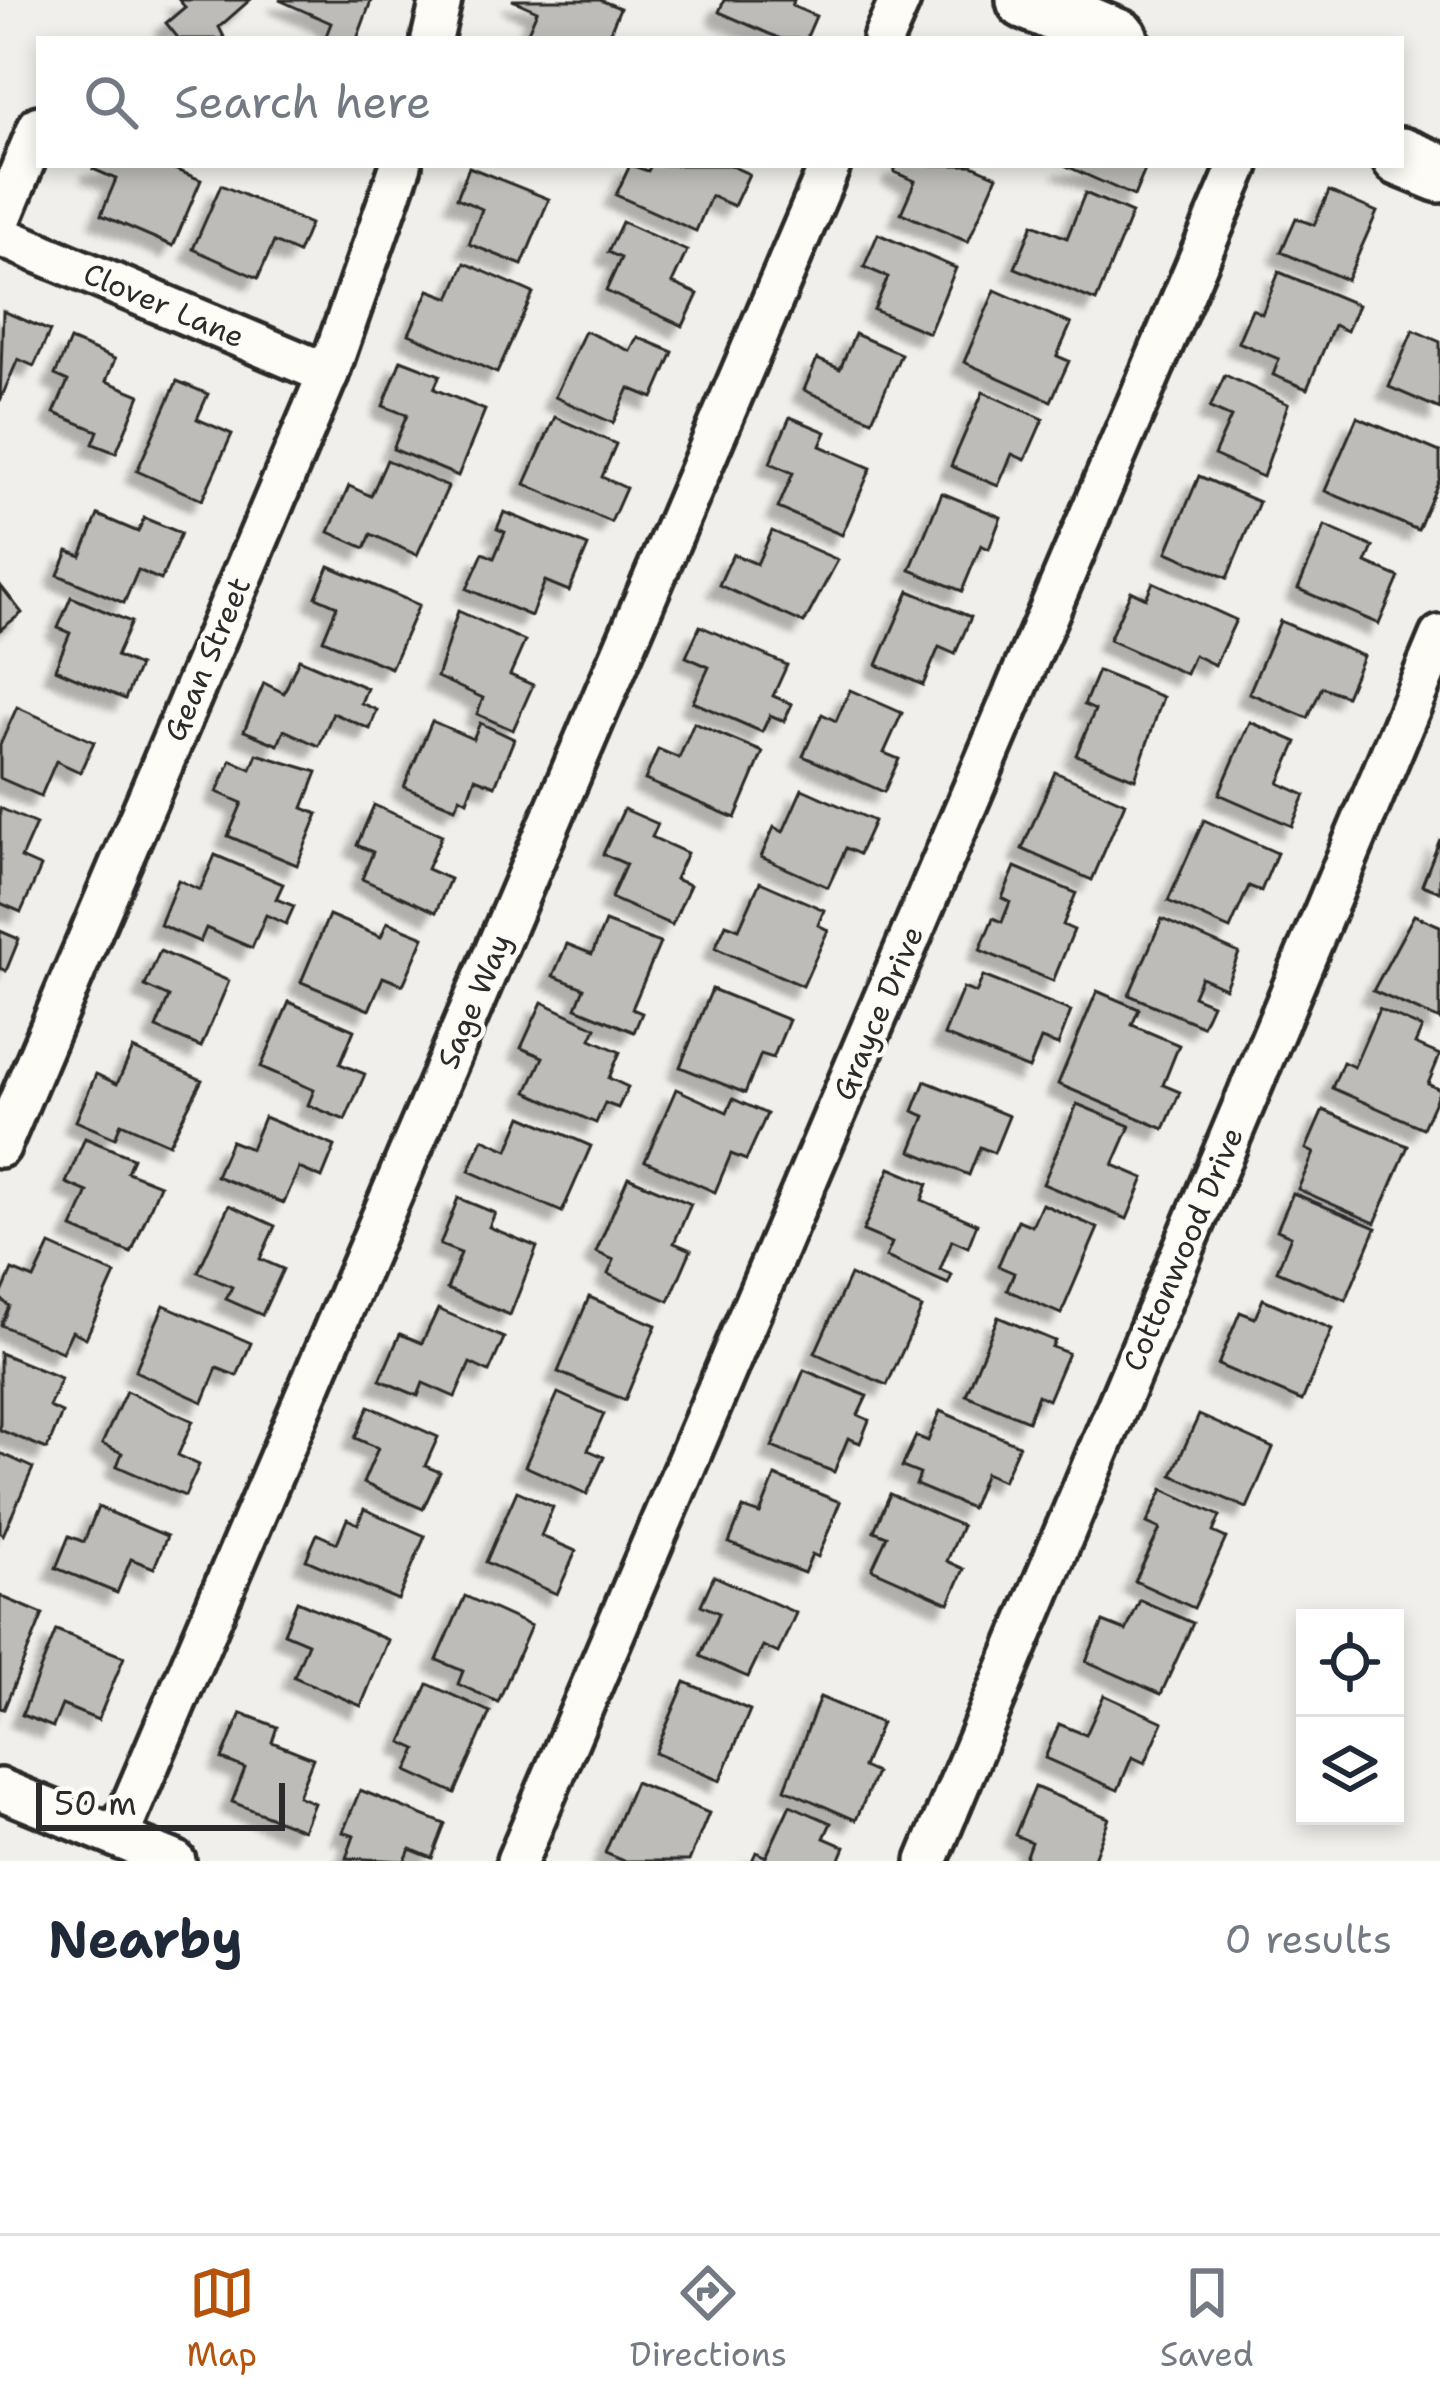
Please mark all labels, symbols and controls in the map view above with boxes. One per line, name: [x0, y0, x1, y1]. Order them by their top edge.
search box: [36, 36, 1404, 168]
icon: search: [78, 69, 144, 135]
text: Search here: [174, 72, 431, 132]
street label: Clover Lane: [77, 253, 251, 357]
street label: Gean Street: [154, 571, 260, 747]
street label: Grayce Drive: [823, 920, 933, 1106]
street label: Sage Way: [427, 927, 521, 1075]
street label: Cottonwood Drive: [1113, 1121, 1253, 1377]
map controls: [1296, 1609, 1404, 1825]
button: locate: [1296, 1609, 1404, 1717]
button: layers: [1296, 1717, 1404, 1825]
scale bar: [36, 1777, 285, 1830]
text: 50 m: [54, 1781, 137, 1826]
text: Nearby: [48, 1905, 243, 1973]
text: 0 results: [1225, 1913, 1392, 1965]
tab: Map: [186, 2260, 257, 2377]
tab: Directions: [630, 2260, 787, 2377]
tab: Saved: [1160, 2260, 1254, 2377]

